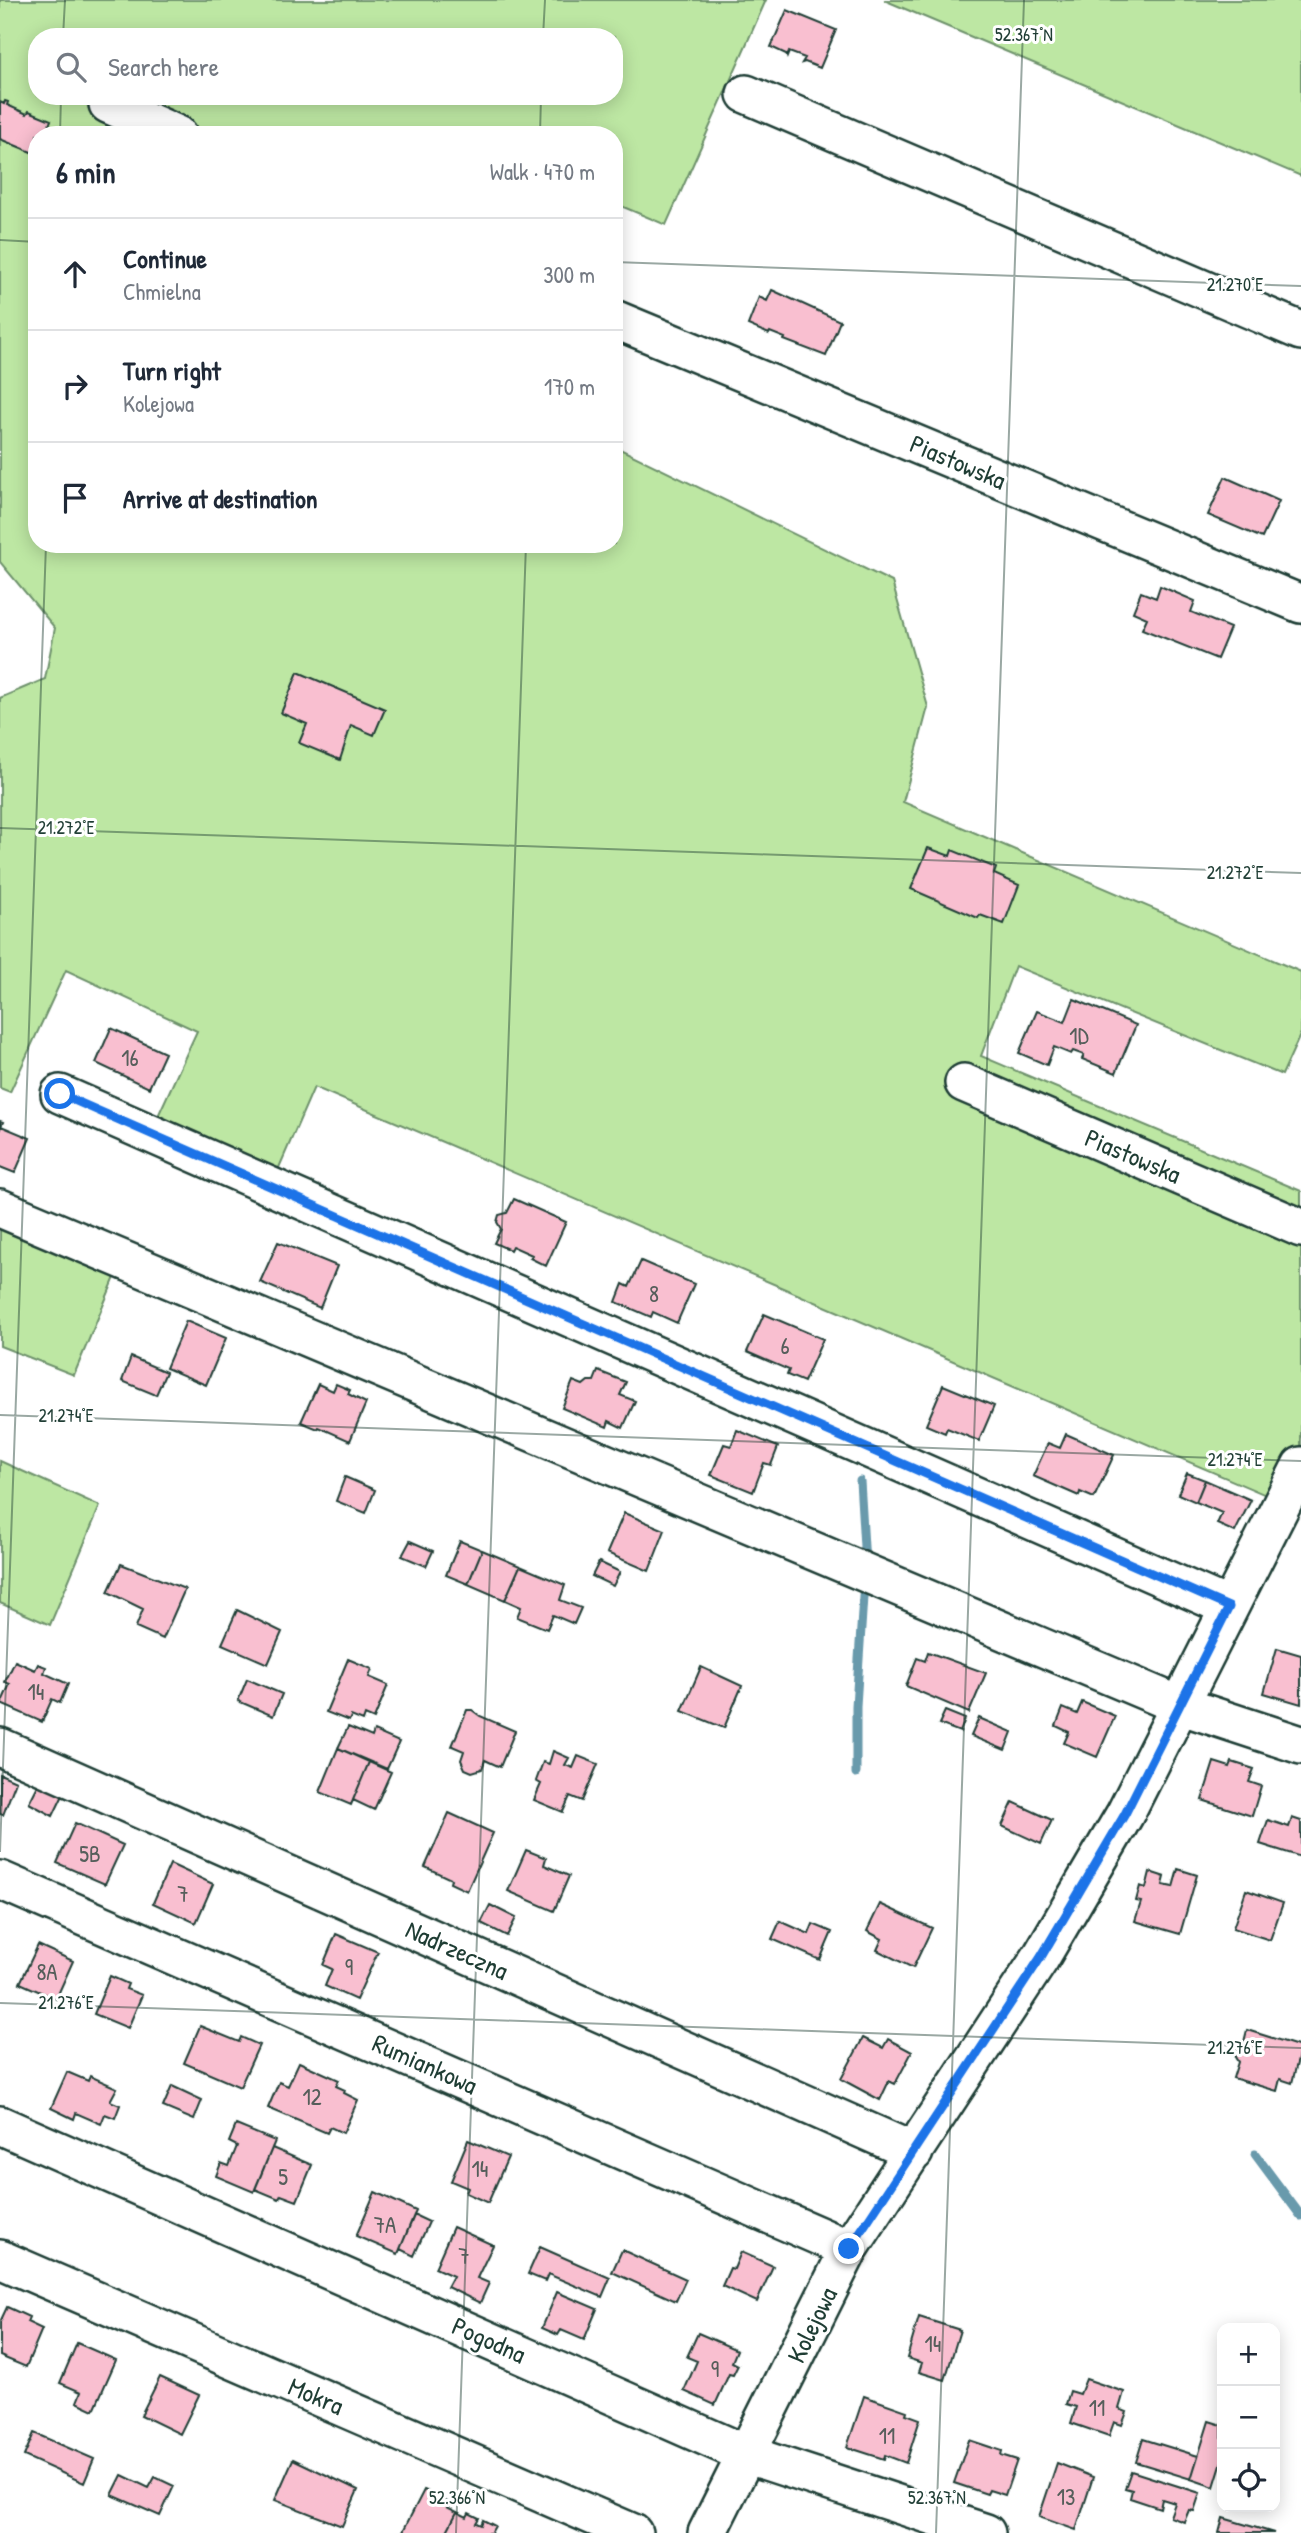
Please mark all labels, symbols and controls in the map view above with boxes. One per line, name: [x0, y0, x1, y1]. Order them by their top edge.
text: 52.367°N: [995, 22, 1053, 47]
search box: [28, 28, 623, 105]
icon: search: [52, 48, 90, 86]
text: Search here: [108, 49, 219, 84]
text: 6 min: [56, 152, 116, 192]
text: Walk · 470 m: [490, 156, 595, 187]
text: Continue: [123, 241, 207, 276]
icon: ahead: [56, 255, 94, 293]
text: 300 m: [543, 259, 595, 290]
text: 21.270°E: [1207, 272, 1263, 297]
text: Chmielna: [123, 276, 201, 307]
text: Turn right: [123, 353, 221, 388]
icon: right: [56, 367, 94, 405]
text: 170 m: [544, 371, 595, 402]
text: Kolejowa: [123, 388, 194, 419]
street label: Piastowska: [905, 426, 1012, 497]
icon: arrive: [56, 479, 94, 517]
text: Arrive at destination: [123, 481, 318, 516]
text: 21.272°E: [38, 815, 94, 840]
text: 21.272°E: [1207, 860, 1263, 885]
house number: 1D: [1069, 1020, 1089, 1051]
house number: 16: [121, 1042, 139, 1073]
route start: [44, 1078, 75, 1109]
street label: Piastowska: [1080, 1120, 1187, 1191]
house number: 8: [649, 1278, 659, 1309]
house number: 6: [780, 1330, 790, 1361]
text: 21.274°E: [38, 1403, 94, 1428]
text: 21.274°E: [1207, 1447, 1263, 1472]
house number: 14: [28, 1676, 44, 1707]
house number: 5B: [79, 1838, 101, 1869]
house number: 7: [177, 1878, 189, 1909]
street label: Nadrzeczna: [400, 1911, 514, 1988]
house number: 9: [345, 1951, 353, 1982]
house number: 8A: [36, 1956, 58, 1987]
text: 21.276°E: [38, 1990, 94, 2015]
street label: Rumiankowa: [367, 2025, 483, 2102]
text: 21.276°E: [1207, 2035, 1263, 2060]
house number: 12: [302, 2081, 322, 2112]
house number: 14: [472, 2153, 488, 2184]
house number: 5: [278, 2161, 288, 2192]
house number: 7A: [374, 2209, 396, 2240]
route end: [833, 2233, 864, 2264]
house number: 7: [458, 2240, 470, 2271]
street label: Kolejowa: [778, 2281, 845, 2368]
street label: Pogodna: [447, 2308, 532, 2371]
map controls: [1217, 2323, 1280, 2512]
button: +: [1217, 2323, 1280, 2386]
house number: 14: [925, 2328, 941, 2359]
house number: 9: [711, 2353, 719, 2384]
street label: Mokra: [283, 2368, 349, 2423]
button: −: [1217, 2386, 1280, 2449]
house number: 11: [1089, 2392, 1105, 2423]
house number: 11: [879, 2420, 895, 2451]
button: locate: [1217, 2449, 1280, 2512]
house number: 13: [1057, 2481, 1075, 2512]
text: 52.366°N: [429, 2485, 485, 2510]
text: 52.367°N: [908, 2485, 966, 2510]

